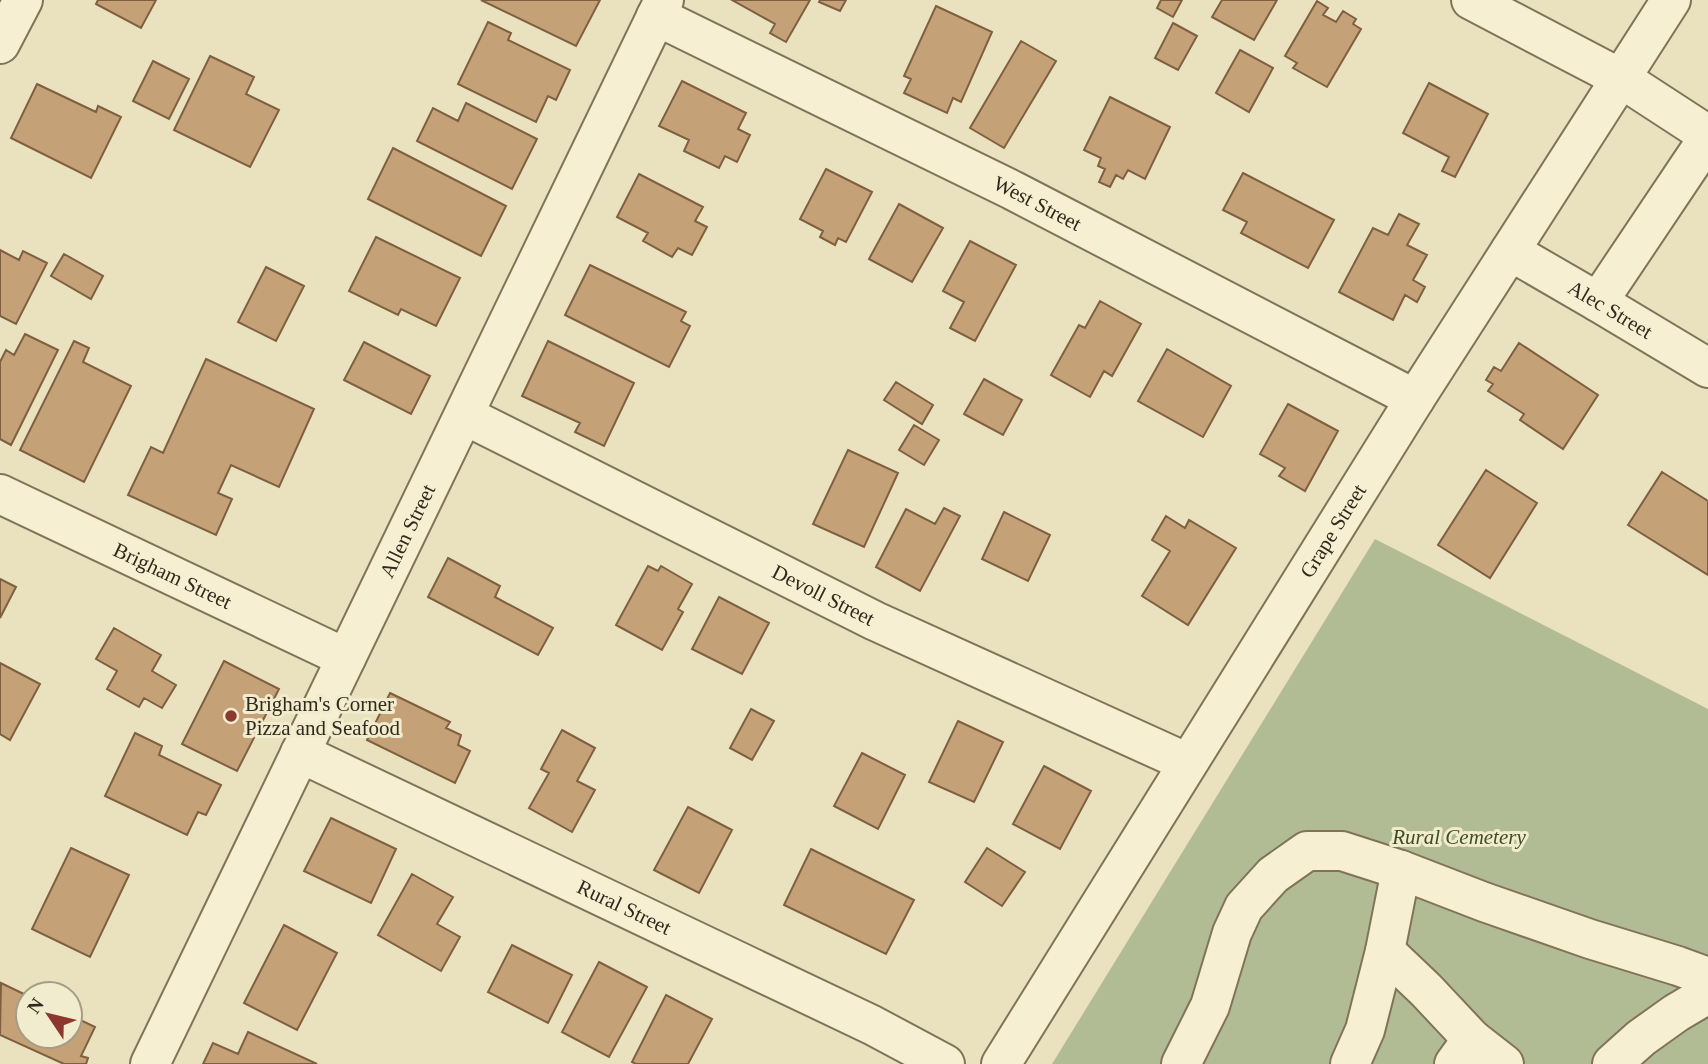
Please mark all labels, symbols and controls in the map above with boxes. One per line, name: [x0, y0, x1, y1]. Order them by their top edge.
street label: West Street: [990, 171, 1086, 236]
street label: Alec Street: [1564, 275, 1657, 344]
street label: Allen Street: [375, 480, 440, 582]
street label: Grape Street: [1295, 480, 1371, 582]
street label: Brigham Street: [110, 538, 236, 614]
street label: Devoll Street: [768, 559, 879, 631]
place label: Brigham's Corner Pizza and Seafood: [245, 692, 401, 740]
marker: Brigham's Corner Pizza and Seafood: [223, 708, 239, 724]
park label: Rural Cemetery: [1391, 825, 1526, 849]
street label: Rural Street: [573, 875, 675, 940]
north arrow: [14, 980, 84, 1050]
text: N: [23, 994, 48, 1017]

